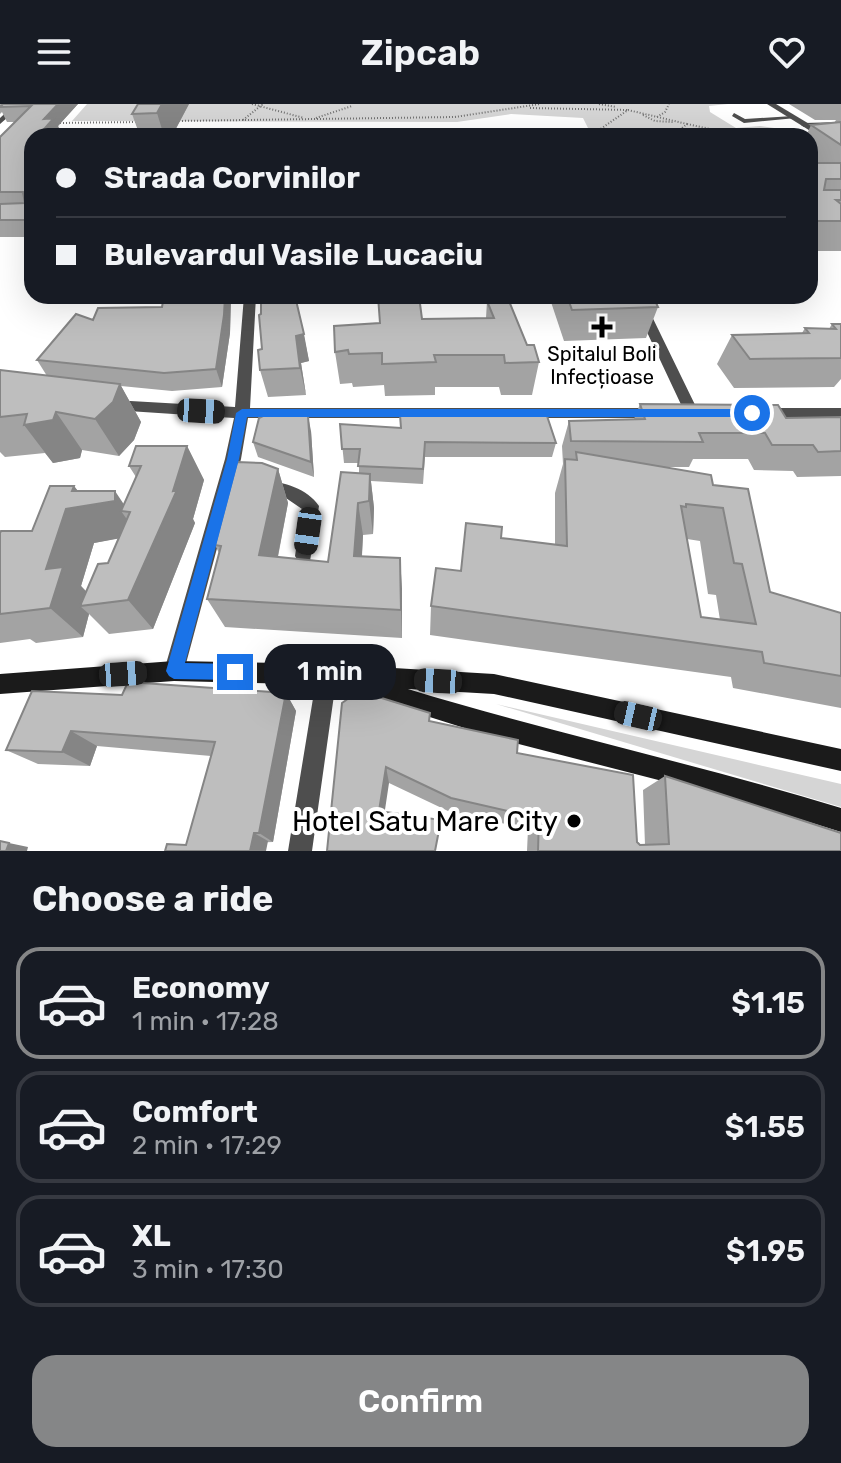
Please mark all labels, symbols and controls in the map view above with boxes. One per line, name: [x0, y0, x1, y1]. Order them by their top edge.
icon: menu: [32, 30, 76, 74]
icon: heart: [765, 30, 809, 74]
text: Zipcab: [361, 31, 480, 74]
text: Strada Corvinilor: [104, 160, 360, 196]
text: Bulevardul Vasile Lucaciu: [104, 237, 483, 273]
marker: Spitalul Boli Infecțioase: [591, 316, 613, 338]
place label: Spitalul Boli Infecțioase: [547, 342, 657, 389]
route start: [734, 395, 770, 431]
car: [176, 398, 226, 424]
car: [293, 506, 323, 556]
callout: 1 min: [263, 644, 395, 700]
route end: [217, 654, 253, 690]
text: 1 min: [297, 656, 363, 687]
car: [98, 660, 148, 688]
car: [413, 668, 463, 694]
car: [612, 699, 664, 733]
place label: Hotel Satu Mare City: [292, 805, 558, 838]
marker: Hotel Satu Mare City: [565, 812, 583, 830]
text: Choose a ride: [32, 877, 273, 920]
icon: car: [36, 967, 108, 1039]
text: Economy: [132, 970, 270, 1006]
text: $1.15: [731, 985, 805, 1021]
text: 1 min · 17:28: [132, 1006, 279, 1037]
icon: car: [36, 1091, 108, 1163]
text: Comfort: [132, 1094, 258, 1130]
text: $1.55: [725, 1109, 805, 1145]
text: 2 min · 17:29: [132, 1130, 282, 1161]
icon: car: [36, 1215, 108, 1287]
text: XL: [132, 1218, 171, 1254]
text: $1.95: [726, 1233, 805, 1269]
text: 3 min · 17:30: [132, 1254, 284, 1285]
button: Confirm: [32, 1355, 809, 1447]

